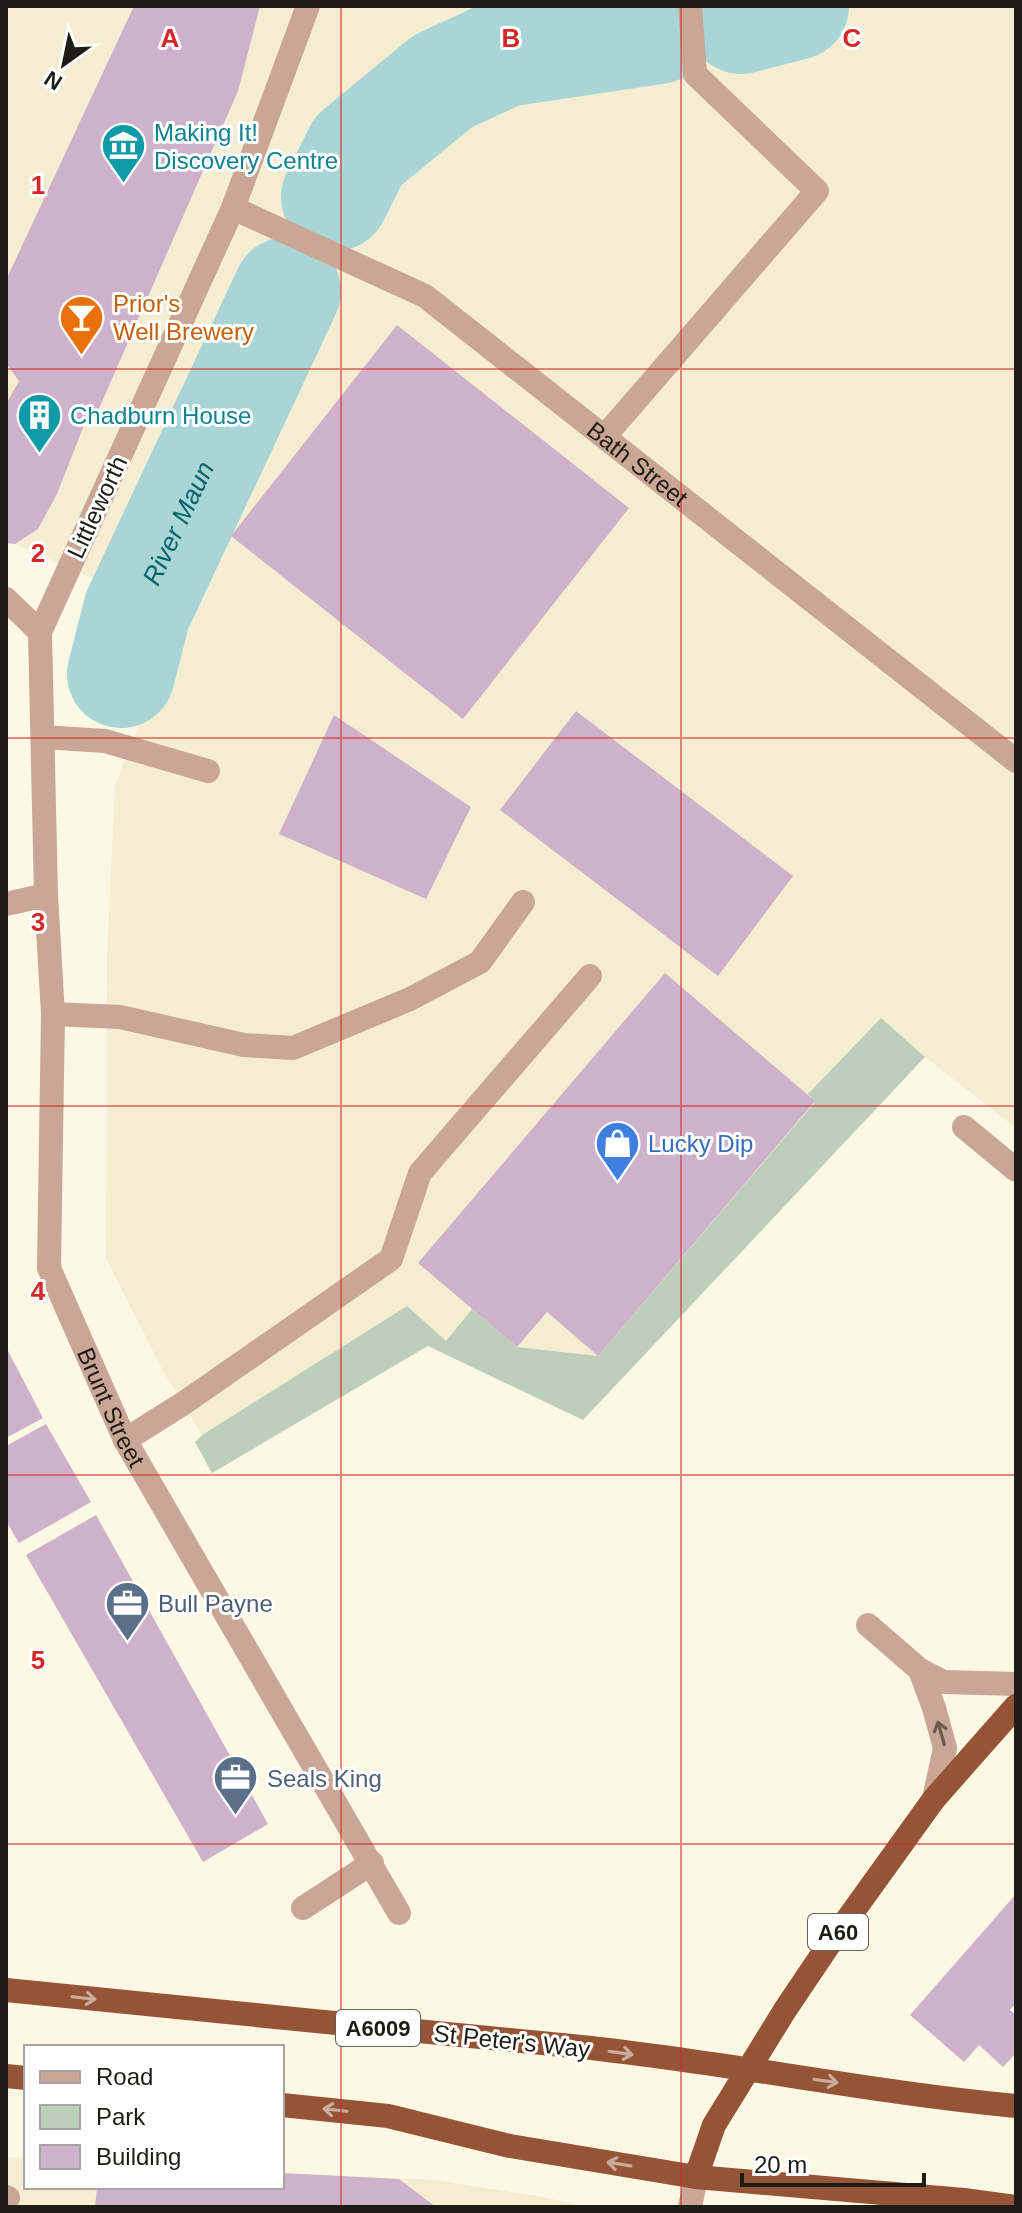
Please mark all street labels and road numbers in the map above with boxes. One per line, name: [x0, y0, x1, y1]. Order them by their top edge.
street label: Bath Street: [582, 416, 694, 511]
street label: Littleworth: [62, 452, 132, 562]
street label: Brunt Street: [72, 1343, 151, 1472]
road number: A60: [808, 1914, 868, 1950]
road number: A6009: [336, 2010, 420, 2046]
street label: St Peter's Way: [432, 2019, 592, 2063]

